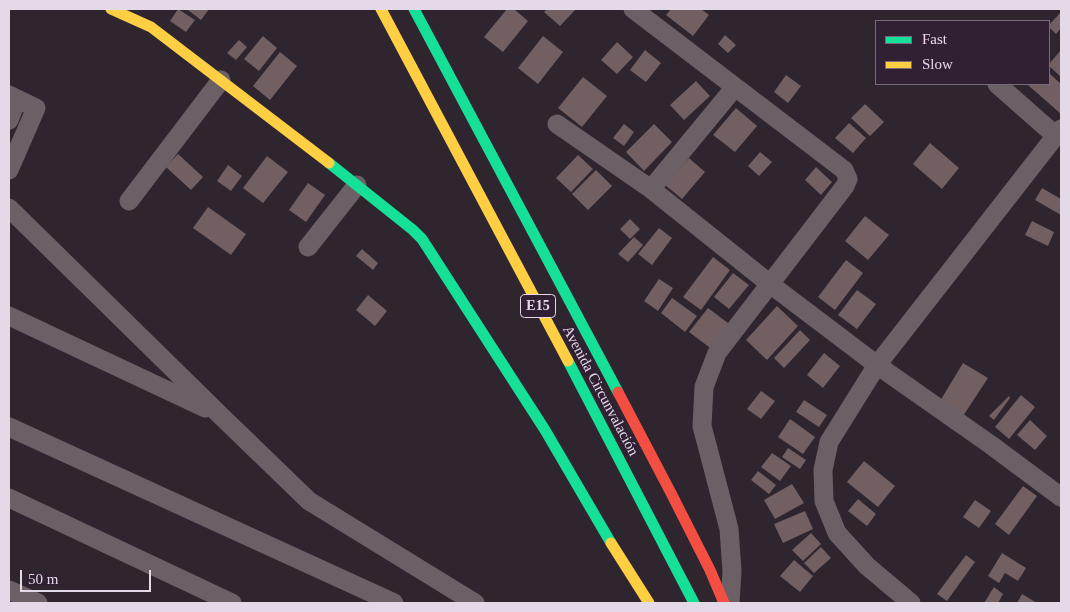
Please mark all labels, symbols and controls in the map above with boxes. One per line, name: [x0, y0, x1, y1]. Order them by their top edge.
legend: [875, 20, 1050, 85]
text: Fast: [922, 31, 947, 47]
text: Slow: [922, 56, 953, 72]
road number: E15: [520, 294, 556, 318]
street label: Avenida Circunvalación: [558, 323, 642, 459]
scale bar: [22, 560, 154, 592]
text: 50 m: [28, 571, 58, 587]

